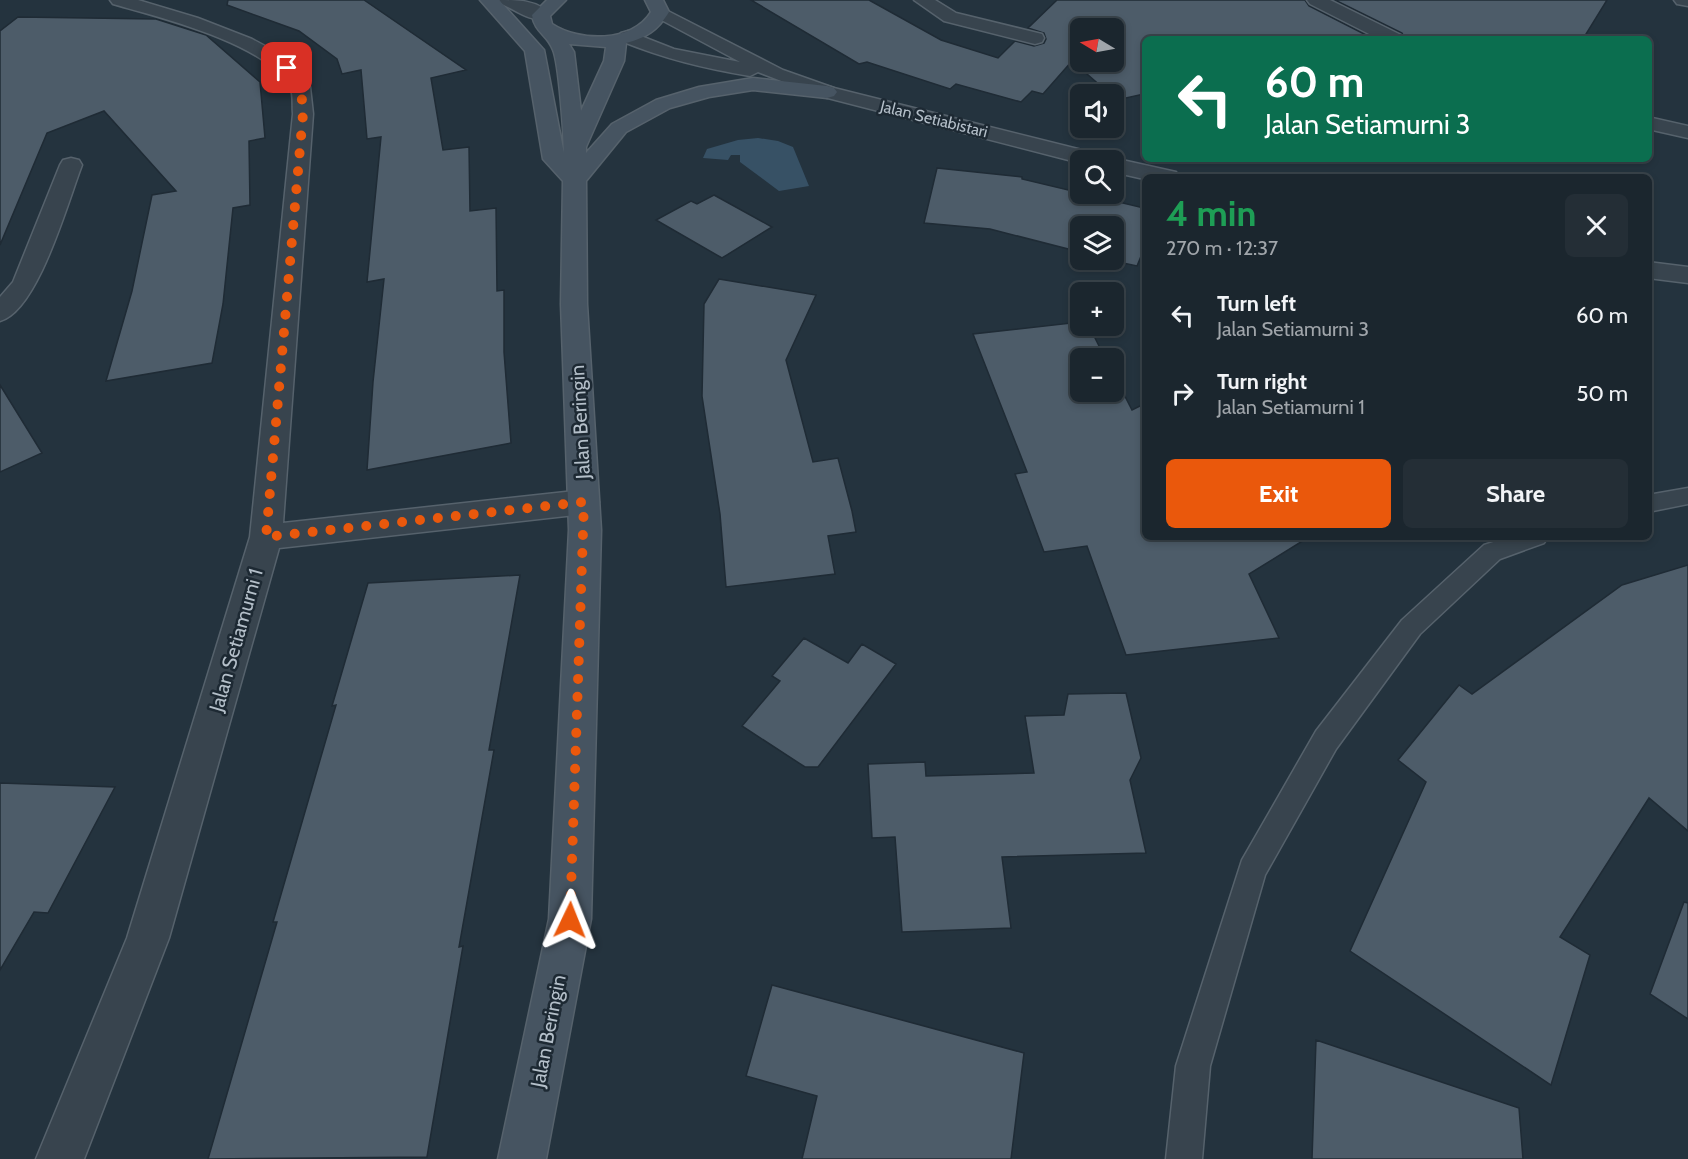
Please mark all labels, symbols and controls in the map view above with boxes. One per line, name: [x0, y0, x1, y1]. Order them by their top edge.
north arrow: [1070, 18, 1124, 72]
map controls: [1070, 18, 1124, 402]
pin: [261, 42, 312, 93]
icon: arrive: [270, 51, 303, 84]
text: 60 m: [1265, 56, 1364, 108]
icon: left: [1166, 60, 1244, 138]
button: sound: [1070, 84, 1124, 138]
street label: Jalan Setiabistari: [877, 96, 990, 142]
text: Jalan Setiamurni 3: [1265, 108, 1470, 141]
button: search: [1070, 150, 1124, 204]
text: 4 min: [1166, 191, 1256, 235]
button: close: [1565, 194, 1628, 257]
button: layers: [1070, 216, 1124, 270]
text: 270 m · 12:37: [1166, 236, 1278, 260]
button: +: [1070, 282, 1124, 336]
text: Turn left: [1217, 290, 1296, 317]
icon: left: [1166, 299, 1199, 332]
text: 60 m: [1576, 302, 1628, 329]
text: Jalan Setiamurni 3: [1217, 317, 1369, 341]
button: −: [1070, 348, 1124, 402]
street label: Jalan Beringin: [565, 364, 595, 481]
text: Turn right: [1217, 368, 1307, 395]
icon: right: [1166, 377, 1199, 410]
text: 50 m: [1576, 380, 1628, 407]
text: Jalan Setiamurni 1: [1217, 395, 1365, 419]
button: Exit: [1166, 459, 1391, 528]
button: Share: [1403, 459, 1628, 528]
street label: Jalan Setiamurni 1: [204, 566, 268, 715]
position arrow: [538, 888, 602, 952]
street label: Jalan Beringin: [525, 973, 571, 1090]

